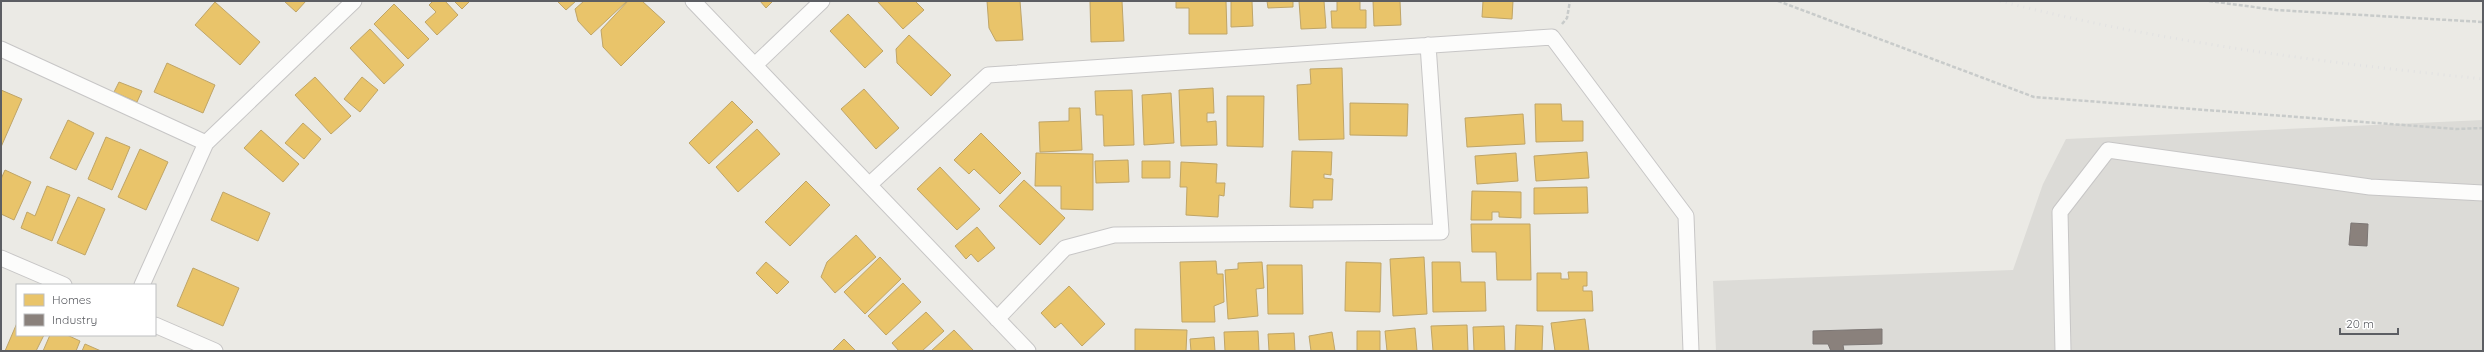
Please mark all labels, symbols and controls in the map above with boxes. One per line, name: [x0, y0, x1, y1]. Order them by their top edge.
legend: [16, 284, 156, 336]
text: Homes: [52, 292, 92, 307]
scale bar: [2340, 310, 2398, 336]
text: Industry: [52, 312, 97, 327]
text: 20 m: [2346, 316, 2374, 331]

